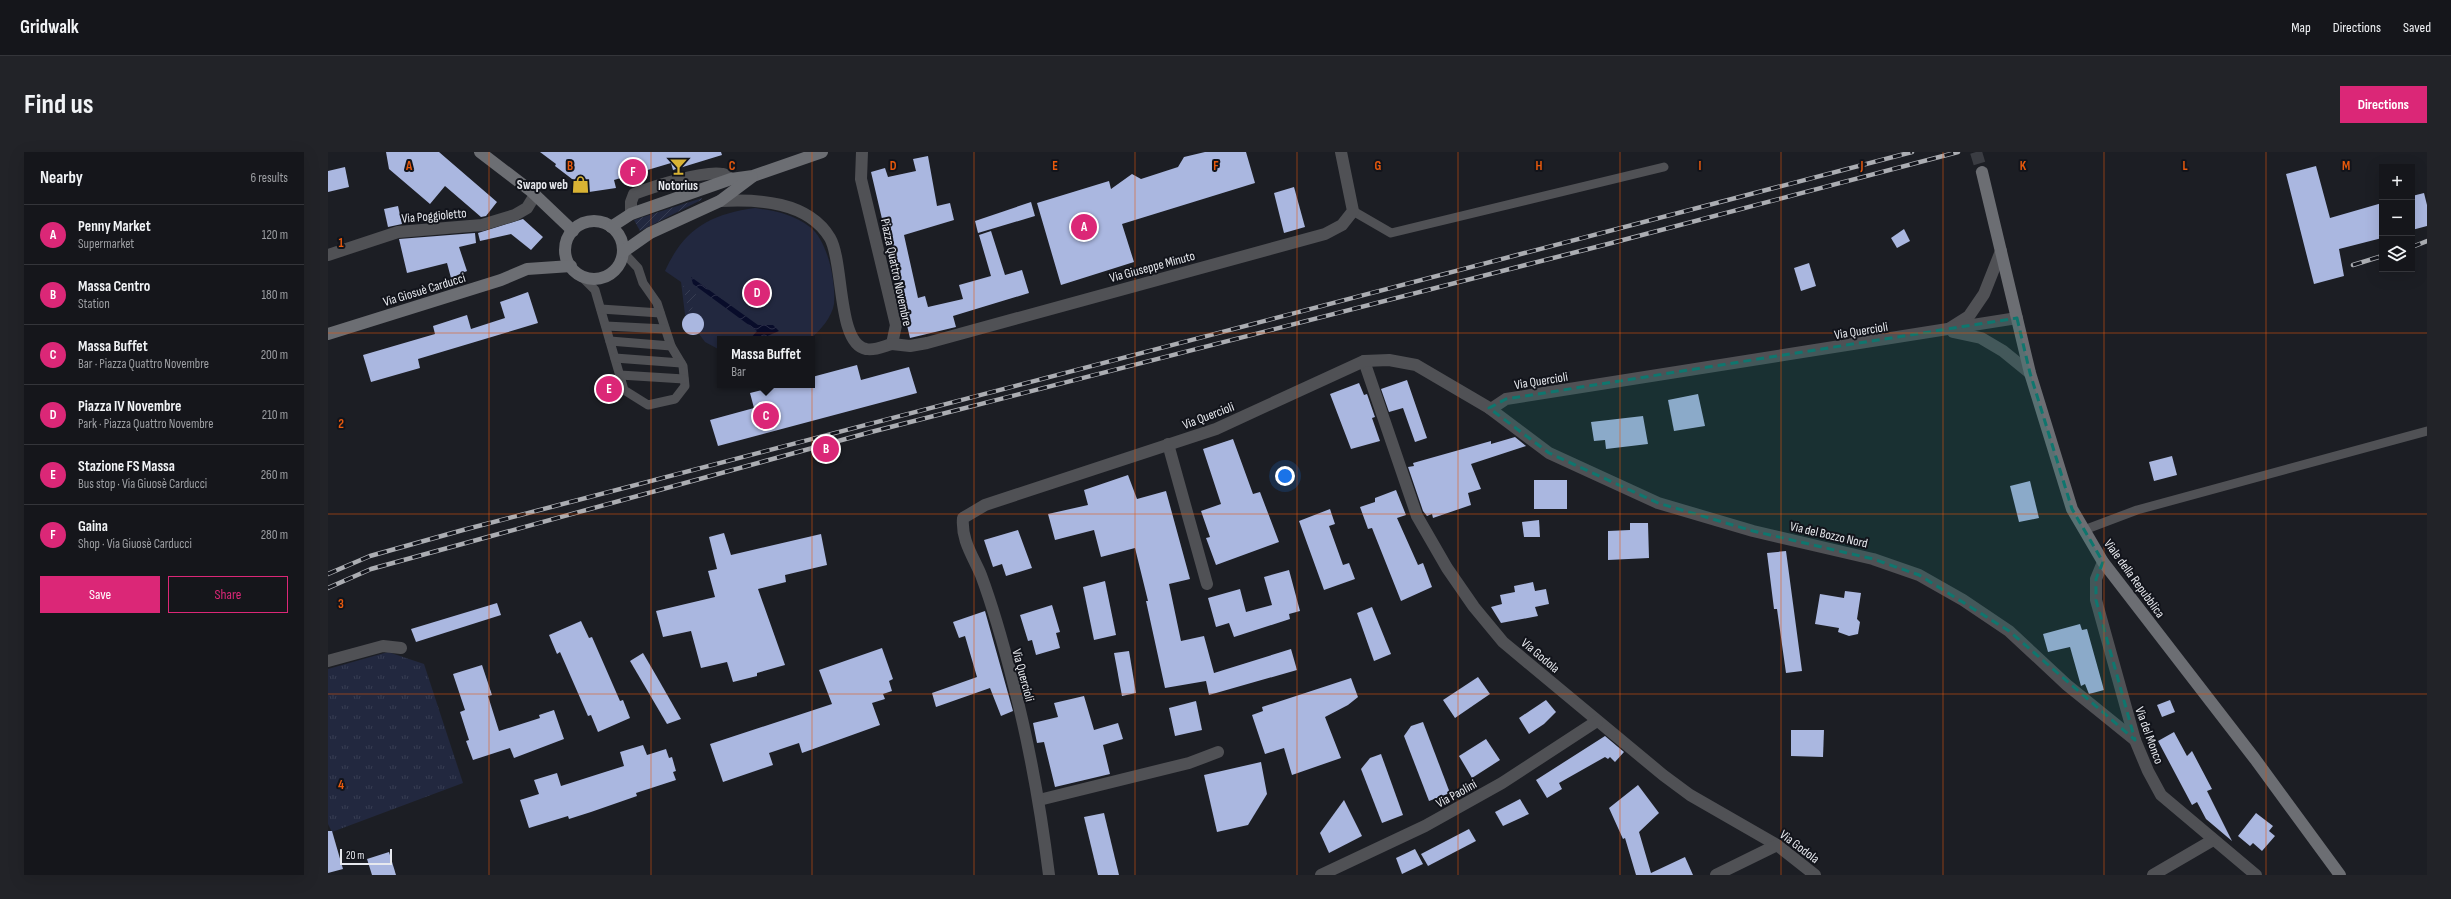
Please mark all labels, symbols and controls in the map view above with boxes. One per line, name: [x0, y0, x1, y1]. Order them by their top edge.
text: Gridwalk: [20, 16, 79, 39]
text: Map: [2291, 19, 2311, 36]
text: Directions: [2333, 19, 2381, 36]
text: Saved: [2403, 19, 2431, 36]
button: Directions: [2340, 86, 2427, 123]
text: Find us: [24, 88, 93, 121]
bar icon: Notorius: [668, 156, 688, 176]
pin: F: [620, 157, 646, 187]
text: A: [405, 158, 413, 174]
text: B: [567, 158, 573, 174]
text: C: [729, 158, 736, 174]
text: D: [890, 158, 897, 174]
text: E: [1052, 158, 1058, 174]
text: F: [1213, 158, 1219, 174]
text: G: [1375, 158, 1382, 174]
text: H: [1536, 158, 1543, 174]
text: I: [1699, 158, 1702, 174]
text: J: [1860, 158, 1864, 174]
text: K: [2020, 158, 2027, 174]
text: L: [2182, 158, 2188, 174]
text: M: [2342, 158, 2350, 174]
map controls: [2379, 164, 2415, 272]
button: +: [2379, 164, 2415, 200]
text: Nearby: [40, 168, 83, 188]
text: 6 results: [250, 170, 288, 186]
shop icon: Swapo web: [571, 174, 591, 194]
place label: Swapo web: [517, 177, 568, 193]
place label: Notorius: [658, 178, 698, 194]
button: −: [2379, 200, 2415, 236]
street label: Via Poggioletto: [401, 205, 467, 227]
pin: A: [1071, 212, 1097, 242]
text: Penny Market: [78, 217, 151, 236]
street label: Piazza Quattro Novembre: [877, 217, 915, 327]
text: A: [50, 227, 56, 243]
text: 120 m: [262, 227, 288, 243]
text: 1: [338, 235, 344, 251]
text: Supermarket: [78, 236, 134, 252]
button: layers: [2379, 236, 2415, 272]
street label: Via Giuseppe Minuto: [1108, 248, 1197, 286]
street label: Via Giosuè Carducci: [381, 270, 467, 310]
text: Massa Centro: [78, 277, 150, 296]
pin: D: [744, 278, 770, 308]
text: B: [50, 287, 56, 303]
text: 180 m: [262, 287, 288, 303]
text: Station: [78, 296, 110, 312]
street label: Via Quercioli: [1833, 319, 1889, 343]
popup: [717, 336, 815, 388]
text: Massa Buffet: [78, 337, 148, 356]
text: Massa Buffet: [731, 345, 801, 364]
text: C: [50, 347, 56, 363]
text: 200 m: [261, 347, 288, 363]
text: Bar · Piazza Quattro Novembre: [78, 356, 209, 372]
text: Bar: [731, 364, 746, 380]
street label: Via Quercioli: [1513, 369, 1569, 393]
pin: E: [596, 374, 622, 404]
text: Piazza IV Novembre: [78, 397, 181, 416]
street label: Via Quercioli: [1180, 399, 1236, 433]
pin: C: [753, 401, 779, 431]
text: D: [50, 407, 56, 423]
text: 210 m: [262, 407, 288, 423]
text: Park · Piazza Quattro Novembre: [78, 416, 213, 432]
text: 2: [338, 416, 344, 432]
pin: B: [813, 434, 839, 464]
text: Stazione FS Massa: [78, 457, 175, 476]
your location: [1275, 466, 1295, 486]
text: E: [50, 467, 56, 483]
text: 260 m: [261, 467, 288, 483]
text: Bus stop · Via Giuosè Carducci: [78, 476, 207, 492]
text: Gaina: [78, 517, 108, 536]
street label: Via del Bozzo Nord: [1788, 518, 1869, 552]
text: F: [50, 527, 56, 543]
text: 280 m: [261, 527, 288, 543]
text: Shop · Via Giuosè Carducci: [78, 536, 192, 552]
street label: Viale della Repubblica: [2100, 536, 2168, 621]
button: Save: [40, 576, 160, 613]
button: Share: [168, 576, 288, 613]
text: 3: [338, 596, 344, 612]
street label: Via Godola: [1518, 635, 1563, 677]
street label: Via Quercioli: [1008, 647, 1038, 703]
street label: Via del Monco: [2131, 705, 2167, 766]
street label: Via Paolini: [1433, 776, 1480, 812]
text: 4: [338, 777, 344, 793]
street label: Via Godola: [1776, 827, 1822, 867]
scale bar: [340, 847, 392, 866]
text: 20 m: [346, 849, 364, 862]

